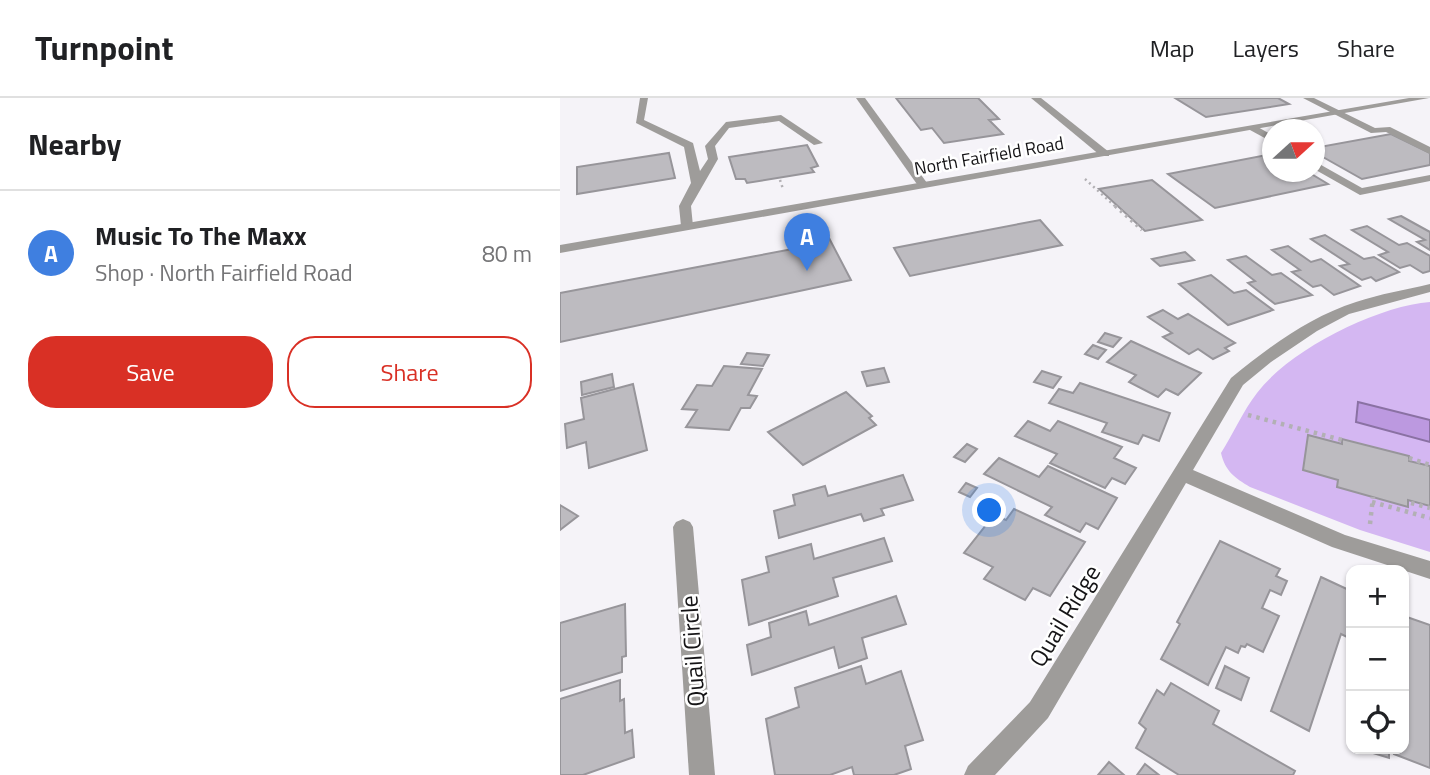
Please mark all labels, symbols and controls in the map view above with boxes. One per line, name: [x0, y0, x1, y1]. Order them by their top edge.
text: Turnpoint: [35, 23, 174, 73]
text: Map: [1150, 30, 1195, 66]
text: Layers: [1233, 30, 1299, 66]
text: Share: [1337, 30, 1395, 66]
north arrow: [1262, 119, 1325, 182]
text: Nearby: [28, 121, 121, 167]
street label: North Fairfield Road: [912, 129, 1066, 182]
pin: A: [784, 213, 830, 271]
text: Music To The Maxx: [95, 216, 307, 255]
text: A: [44, 236, 58, 271]
text: 80 m: [482, 236, 532, 271]
text: Shop · North Fairfield Road: [95, 255, 353, 290]
button: Save: [28, 336, 273, 408]
button: Share: [287, 336, 532, 408]
your location: [972, 493, 1006, 527]
street label: Quail Ridge: [1019, 557, 1109, 674]
map controls: [1346, 565, 1409, 754]
button: +: [1346, 565, 1409, 628]
street label: Quail Circle: [670, 594, 714, 708]
button: −: [1346, 628, 1409, 691]
button: locate: [1346, 691, 1409, 754]

